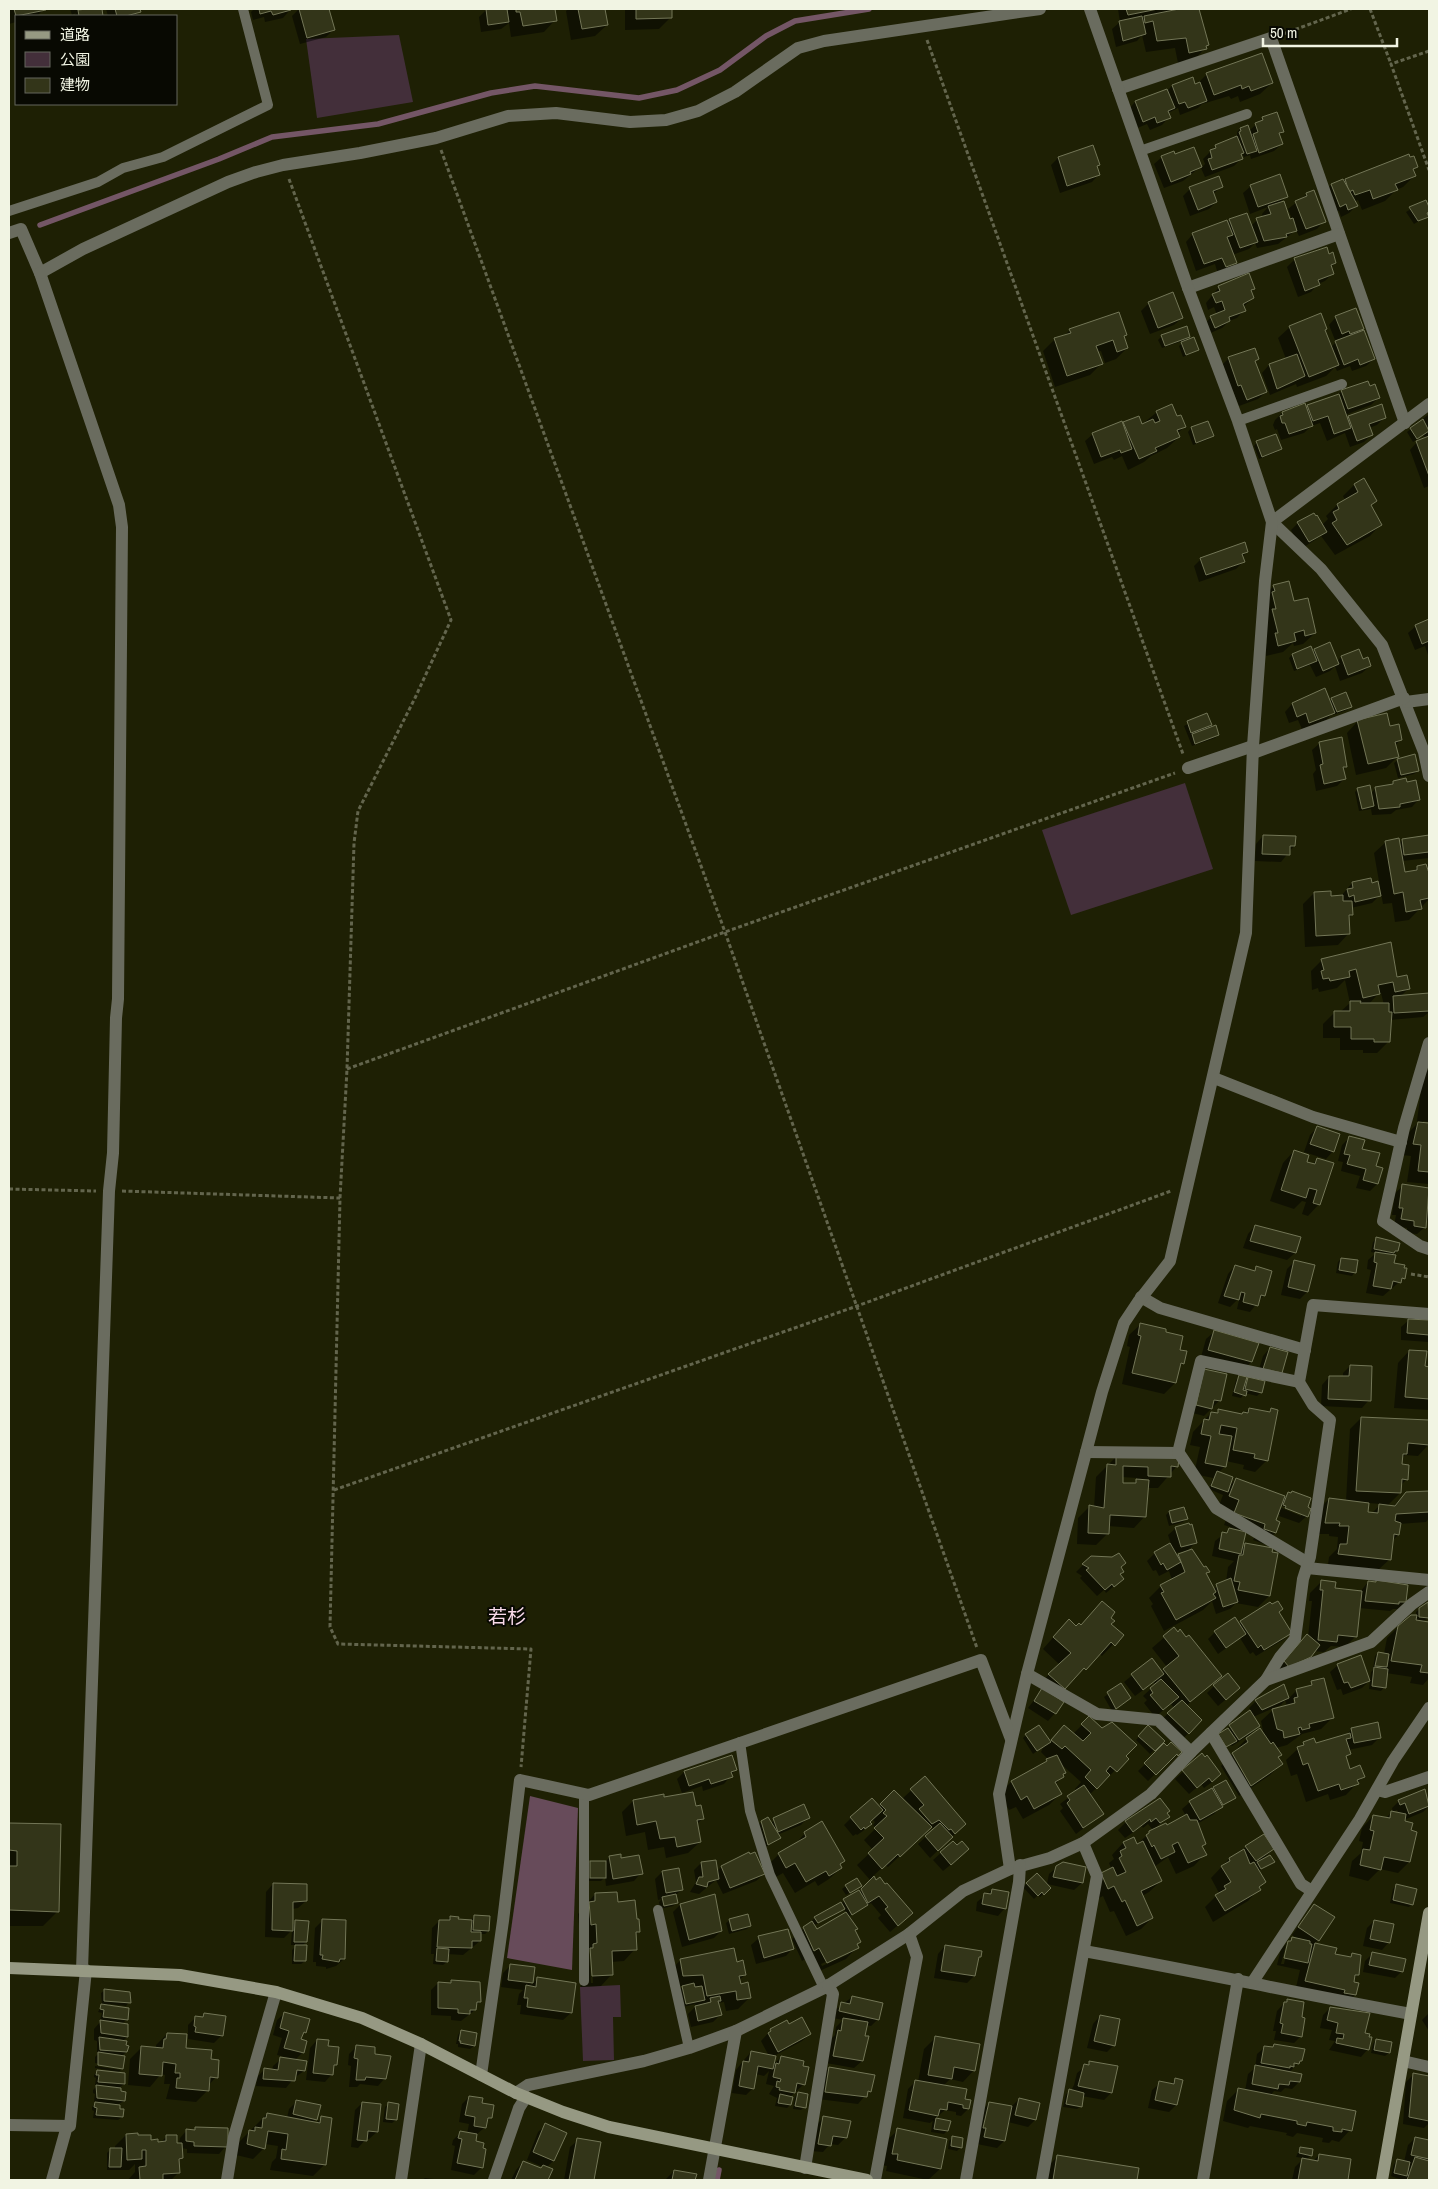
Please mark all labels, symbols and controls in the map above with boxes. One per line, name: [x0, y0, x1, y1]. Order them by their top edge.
legend: [15, 15, 178, 105]
scale bar: [1263, 15, 1397, 47]
text: 50 m: [1270, 22, 1297, 43]
text: 道路: [60, 24, 90, 45]
text: 公園: [60, 49, 90, 70]
text: 建物: [60, 74, 90, 95]
district label: 若杉: [488, 1603, 526, 1629]

